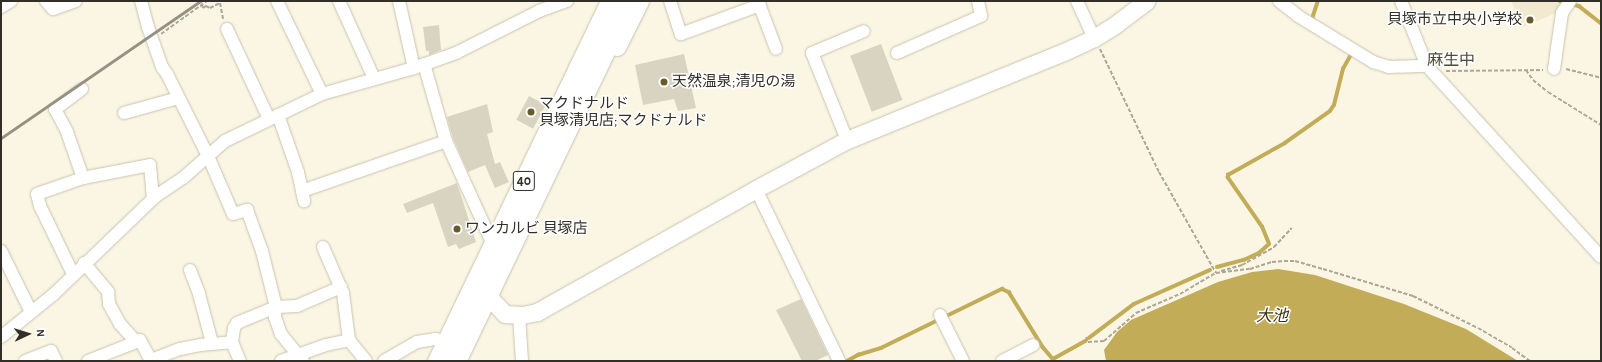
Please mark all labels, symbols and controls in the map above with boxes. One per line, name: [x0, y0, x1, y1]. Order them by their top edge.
place label: 貝塚市立中央小学校: [1387, 11, 1522, 29]
marker: 貝塚市立中央小学校: [1525, 15, 1535, 25]
district label: 麻生中: [1427, 50, 1475, 70]
place label: 天然温泉;清児の湯: [672, 73, 795, 91]
marker: 天然温泉;清児の湯: [659, 77, 669, 87]
place label: マクドナルド 貝塚清児店;マクドナルド: [539, 94, 707, 129]
marker: マクドナルド 貝塚清児店;マクドナルド: [526, 107, 536, 117]
road number: 40: [512, 169, 536, 193]
place label: ワンカルビ 貝塚店: [465, 220, 587, 238]
marker: ワンカルビ 貝塚店: [452, 224, 462, 234]
water label: 大池: [1256, 306, 1288, 326]
north arrow: [8, 314, 48, 354]
text: N: [35, 329, 46, 337]

